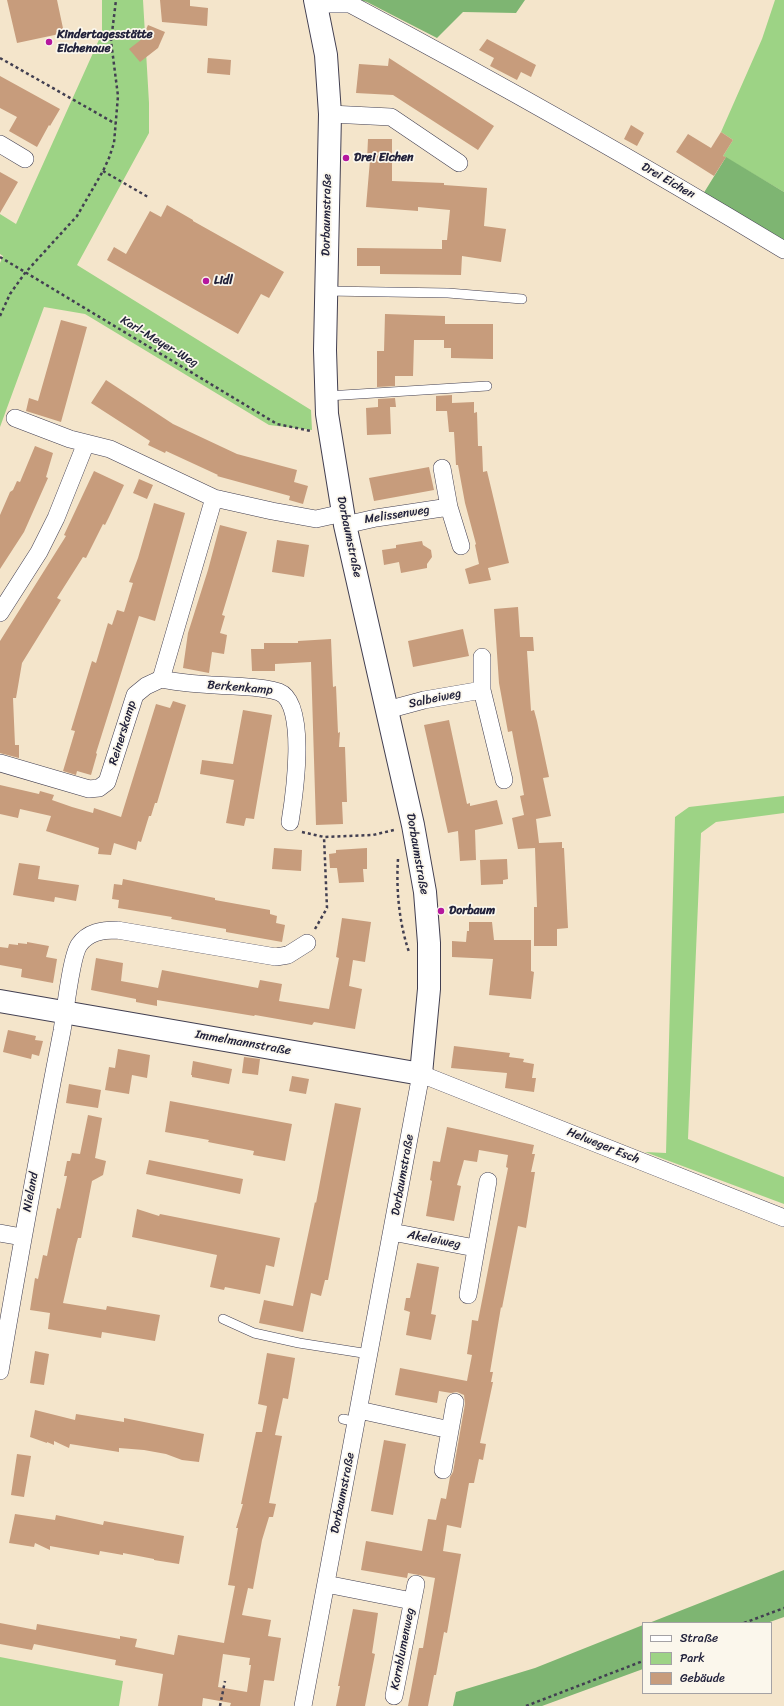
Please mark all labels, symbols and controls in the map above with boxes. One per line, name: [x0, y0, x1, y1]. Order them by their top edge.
place label: Kindertagesstätte Eichenaue: [57, 28, 153, 56]
marker: Kindertagesstätte Eichenaue: [44, 37, 54, 47]
place label: Drei Eichen: [354, 151, 414, 165]
marker: Drei Eichen: [341, 153, 351, 163]
street label: Drei Eichen: [639, 160, 697, 202]
street label: Dorbaumstraße: [319, 174, 335, 256]
place label: Lidl: [214, 274, 233, 288]
marker: Lidl: [201, 276, 211, 286]
street label: Karl-Meyer-Weg: [118, 313, 200, 371]
street label: Dorbaumstraße: [333, 495, 365, 579]
street label: Melissenweg: [363, 503, 431, 527]
street label: Berkenkamp: [207, 678, 273, 698]
street label: Salbeiweg: [407, 686, 463, 712]
street label: Reinerskamp: [106, 699, 140, 767]
street label: Dorbaumstraße: [403, 812, 431, 896]
place label: Dorbaum: [449, 904, 495, 918]
marker: Dorbaum: [436, 906, 446, 916]
street label: Immelmannstraße: [194, 1027, 292, 1059]
street label: Helweger Esch: [565, 1125, 641, 1167]
street label: Dorbaumstraße: [389, 1133, 417, 1217]
street label: Nieland: [20, 1171, 42, 1213]
street label: Akeleiweg: [406, 1228, 462, 1252]
street label: Dorbaumstraße: [328, 1451, 358, 1535]
street label: Kornblumenweg: [388, 1607, 418, 1691]
legend: [642, 1622, 772, 1694]
text: Straße: [680, 1627, 718, 1649]
text: Park: [680, 1647, 705, 1669]
text: Gebäude: [680, 1667, 725, 1689]

